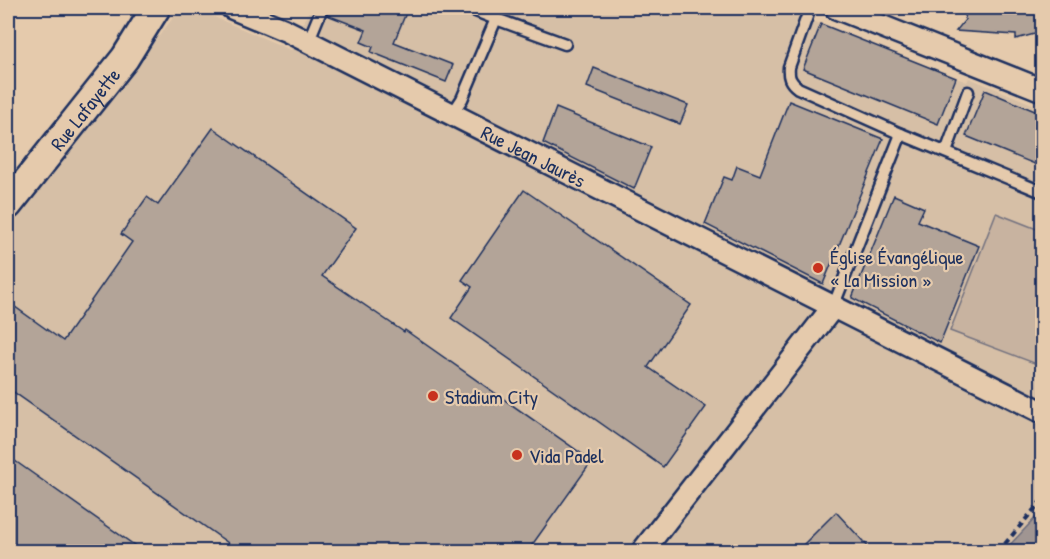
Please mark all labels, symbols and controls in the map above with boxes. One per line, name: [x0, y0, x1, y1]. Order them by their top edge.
street label: Rue Lafayette: [43, 62, 126, 156]
street label: Rue Jean Jaurès: [477, 118, 591, 193]
place label: Église Évangélique « La Mission »: [830, 243, 963, 293]
marker: Église Évangélique « La Mission »: [811, 261, 825, 275]
place label: Stadium City: [445, 383, 538, 410]
marker: Stadium City: [426, 389, 440, 403]
place label: Vida Padel: [529, 442, 604, 469]
marker: Vida Padel: [510, 448, 524, 462]

